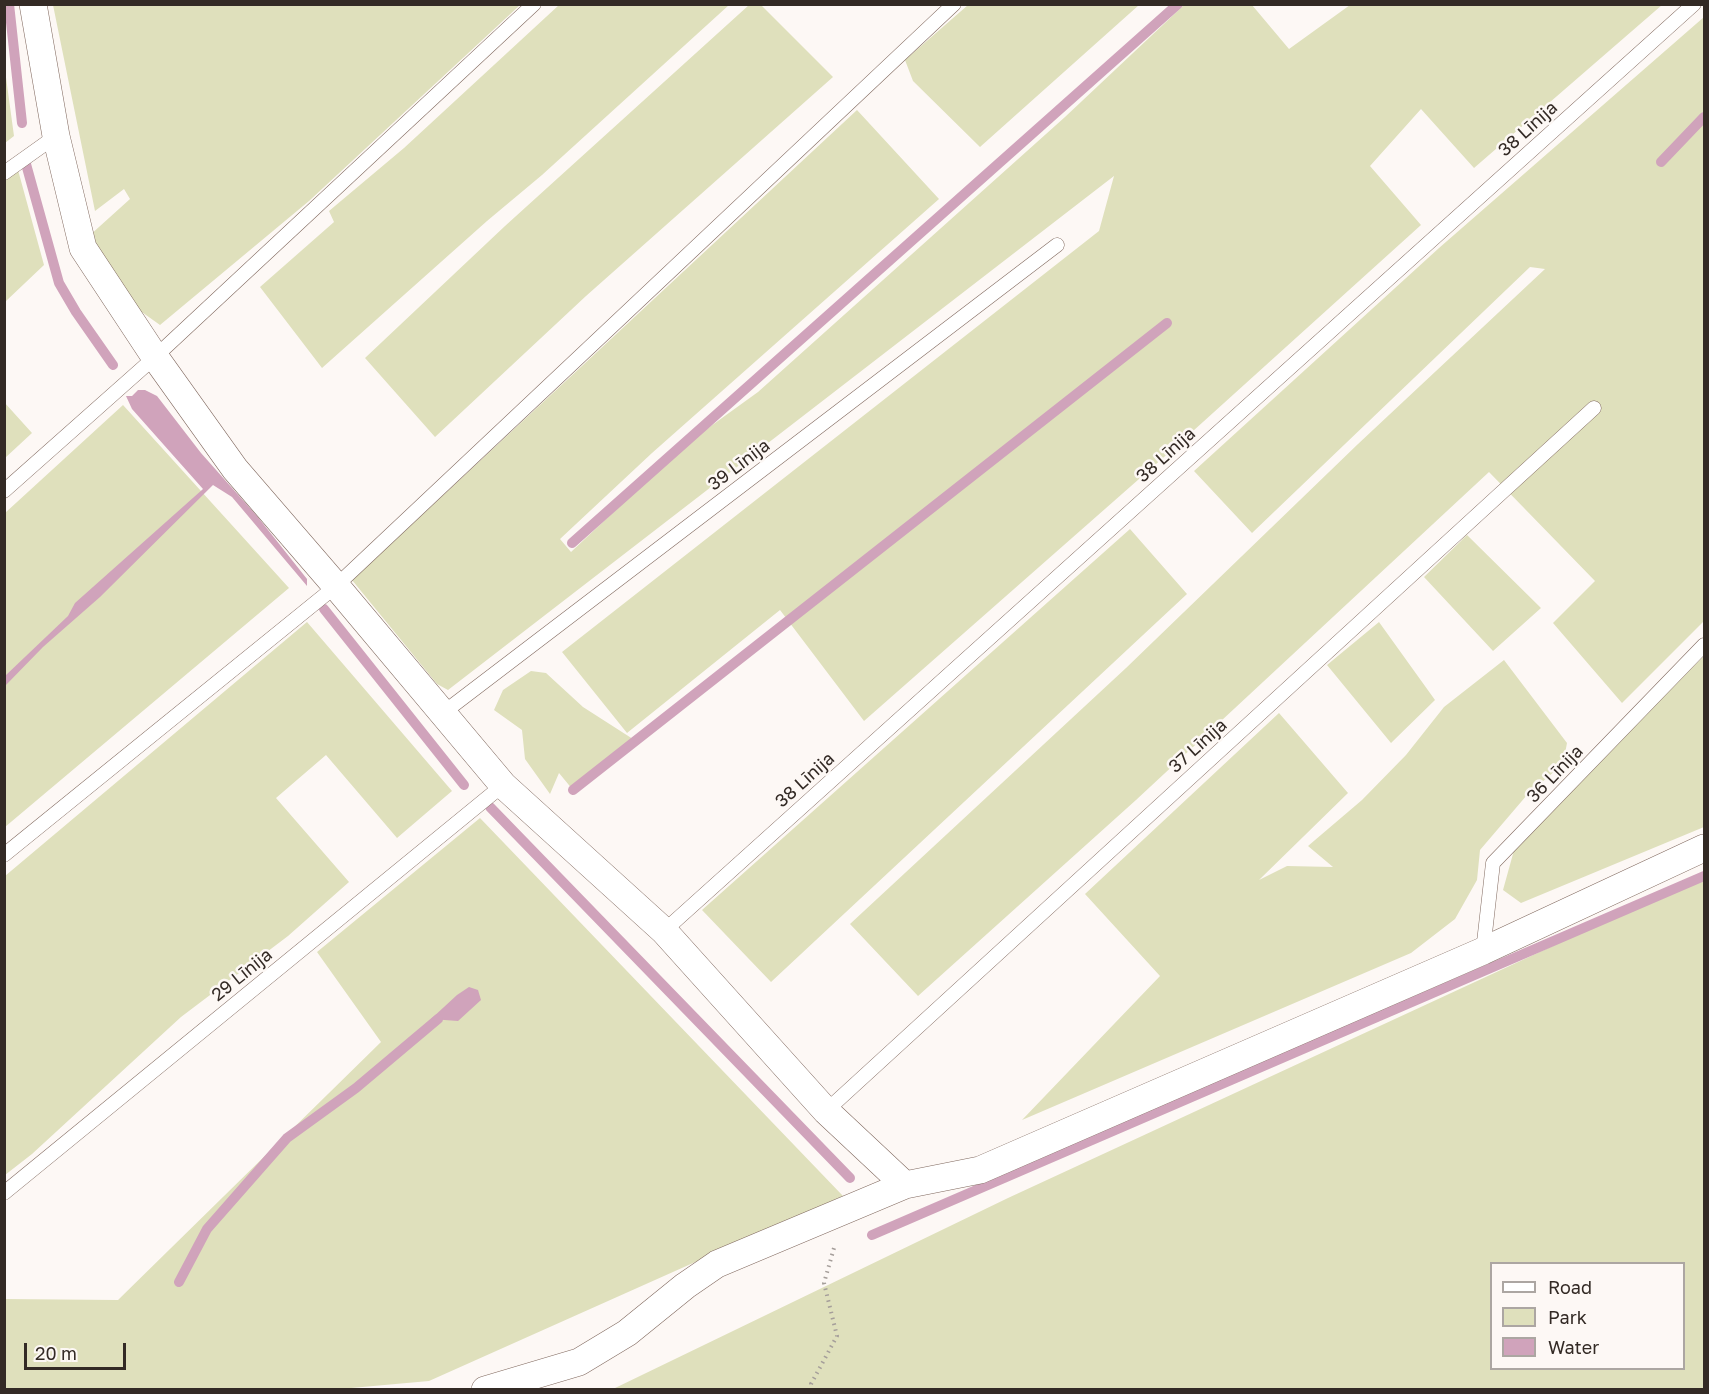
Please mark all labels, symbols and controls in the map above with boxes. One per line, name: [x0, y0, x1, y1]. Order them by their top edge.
street label: 38 Līnija: [1494, 97, 1562, 161]
street label: 38 Līnija: [1132, 423, 1200, 487]
street label: 39 Līnija: [704, 435, 774, 495]
street label: 37 Līnija: [1165, 714, 1231, 778]
street label: 36 Līnija: [1522, 741, 1588, 807]
street label: 38 Līnija: [771, 748, 839, 812]
street label: 29 Līnija: [207, 944, 277, 1006]
legend: [1490, 1262, 1685, 1370]
text: Road: [1548, 1276, 1592, 1298]
text: Park: [1548, 1306, 1587, 1328]
scale bar: [27, 1331, 129, 1369]
text: Water: [1548, 1336, 1599, 1358]
text: 20 m: [35, 1342, 77, 1364]

